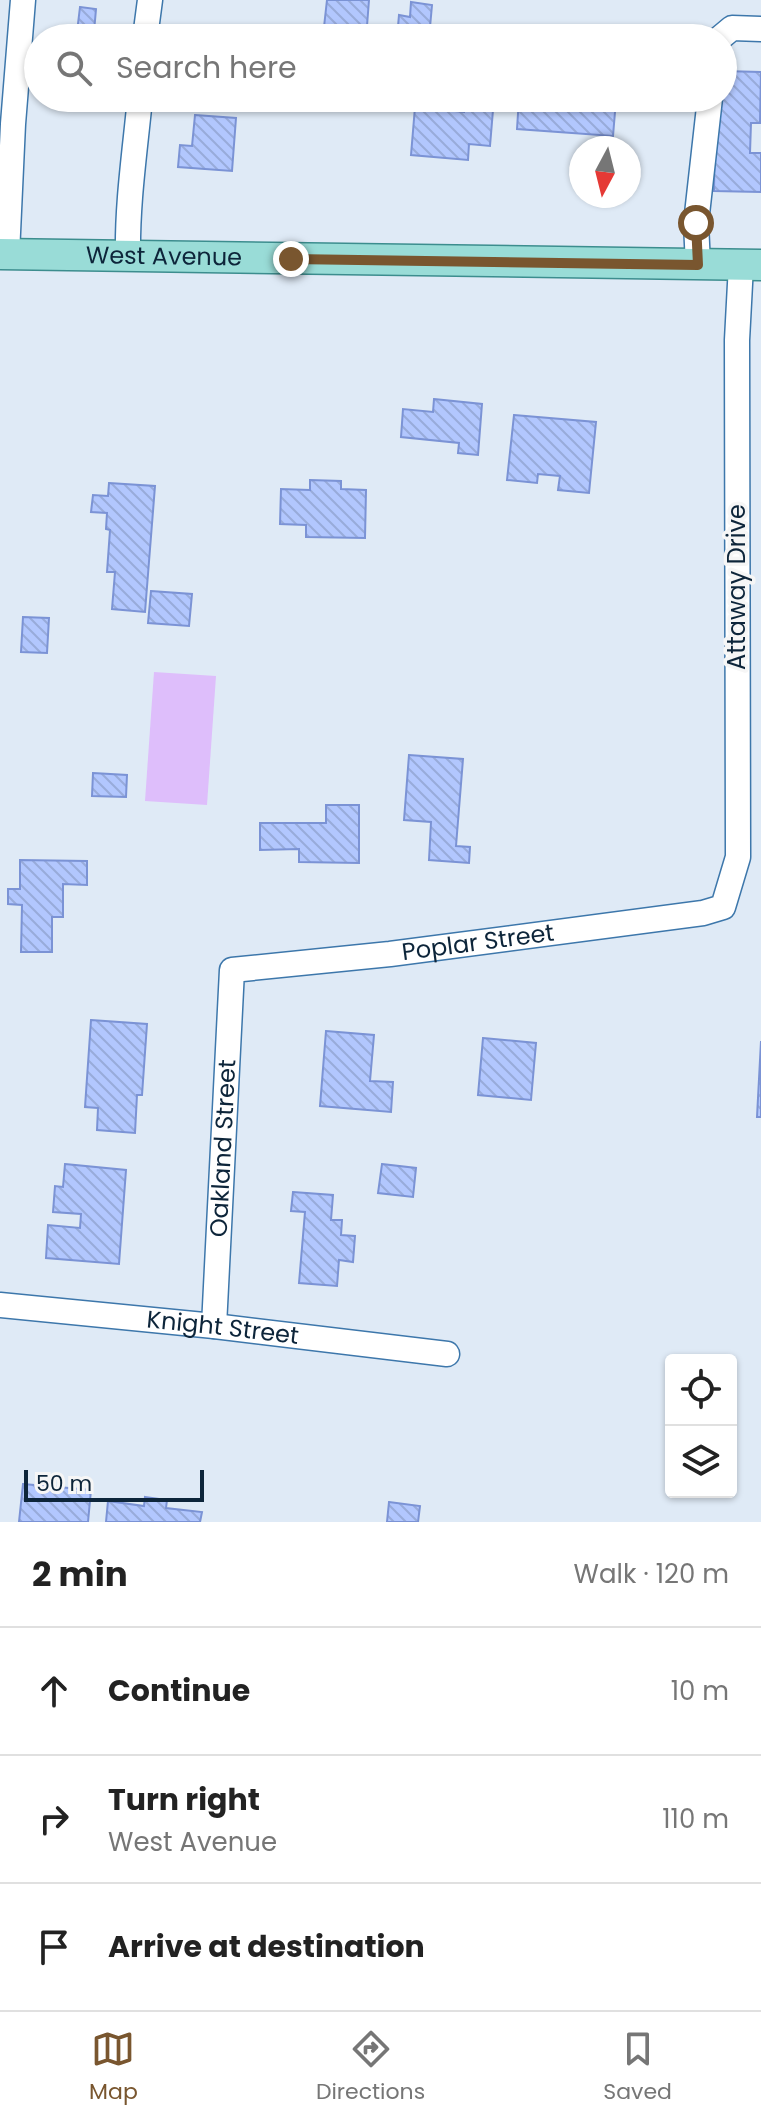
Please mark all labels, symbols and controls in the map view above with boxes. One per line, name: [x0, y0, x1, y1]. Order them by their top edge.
search box: [24, 24, 737, 112]
icon: search: [52, 46, 96, 90]
text: Search here: [116, 46, 297, 89]
north arrow: [569, 136, 641, 208]
route start: [678, 205, 714, 241]
street label: West Avenue: [86, 238, 242, 273]
route end: [273, 241, 309, 277]
street label: Attaway Drive: [720, 504, 753, 670]
street label: Poplar Street: [400, 916, 556, 968]
street label: Oakland Street: [202, 1058, 243, 1238]
street label: Knight Street: [145, 1302, 301, 1352]
map controls: [665, 1354, 737, 1498]
button: locate: [665, 1354, 737, 1426]
button: layers: [665, 1426, 737, 1498]
scale bar: [24, 1466, 204, 1502]
text: 50 m: [36, 1468, 92, 1499]
text: 2 min: [32, 1550, 128, 1598]
text: Walk · 120 m: [574, 1556, 729, 1592]
icon: ahead: [32, 1669, 76, 1713]
text: Continue: [108, 1669, 250, 1712]
text: 10 m: [671, 1673, 729, 1709]
text: Turn right: [108, 1778, 260, 1821]
icon: right: [32, 1797, 76, 1841]
text: 110 m: [662, 1801, 729, 1837]
text: West Avenue: [108, 1824, 277, 1860]
icon: arrive: [32, 1925, 76, 1969]
text: Arrive at destination: [108, 1925, 425, 1968]
tab: Map: [89, 2027, 138, 2108]
tab: Directions: [316, 2027, 425, 2108]
tab: Saved: [603, 2027, 672, 2108]

